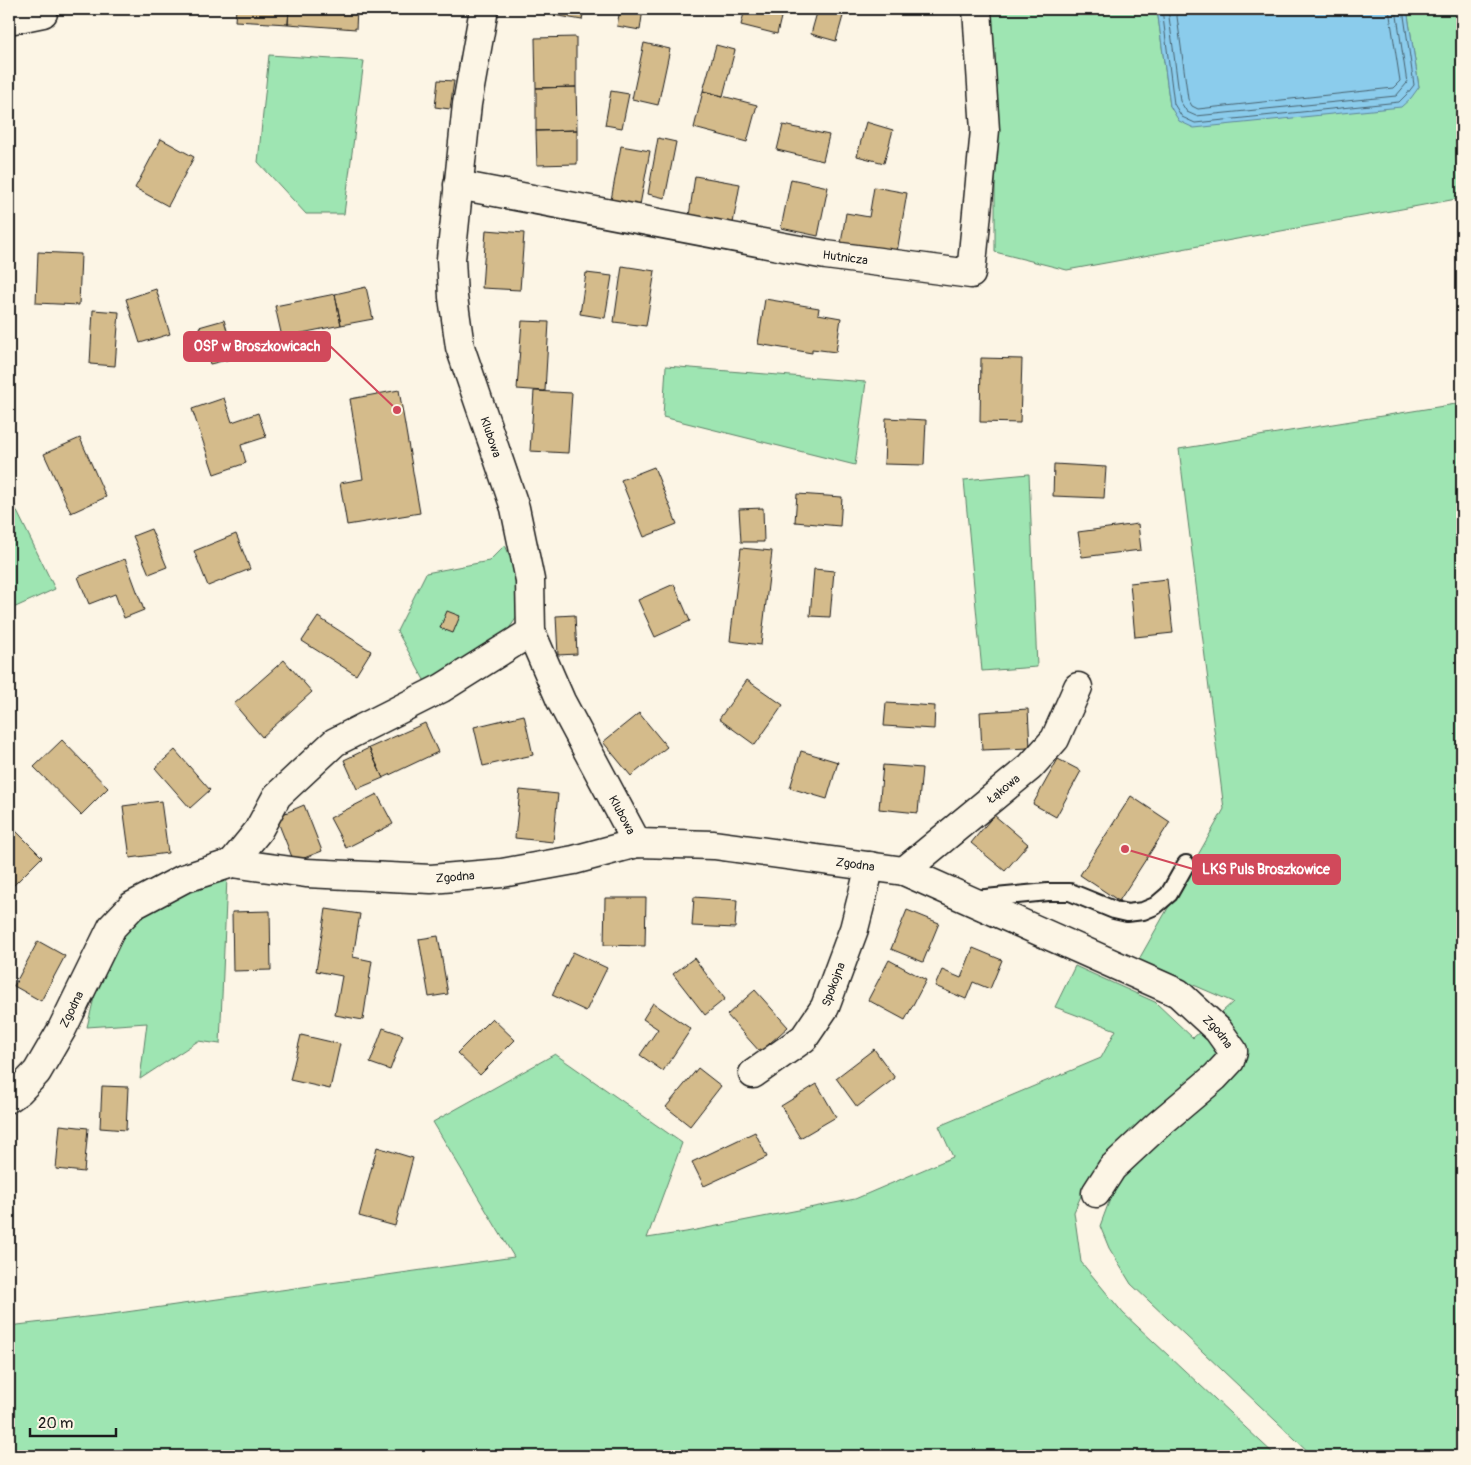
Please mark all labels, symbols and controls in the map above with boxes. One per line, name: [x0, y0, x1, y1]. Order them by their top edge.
street label: Hutnicza: [822, 248, 869, 268]
callout: OSP w Broszkowicach: [184, 332, 330, 361]
text: OSP w Broszkowicach: [194, 338, 321, 355]
street label: Klubowa: [476, 415, 504, 460]
street label: Łąkowa: [984, 771, 1024, 808]
street label: Klubowa: [605, 793, 638, 838]
street label: Zgodna: [835, 855, 876, 875]
callout: LKS Puls Broszkowice: [1193, 855, 1340, 884]
text: LKS Puls Broszkowice: [1202, 861, 1331, 878]
street label: Zgodna: [435, 868, 476, 887]
street label: Spokojna: [819, 960, 849, 1009]
street label: Zgodna: [57, 988, 88, 1030]
street label: Zgodna: [1199, 1013, 1236, 1052]
scale bar: [30, 1405, 116, 1437]
text: 20 m: [38, 1414, 73, 1433]

